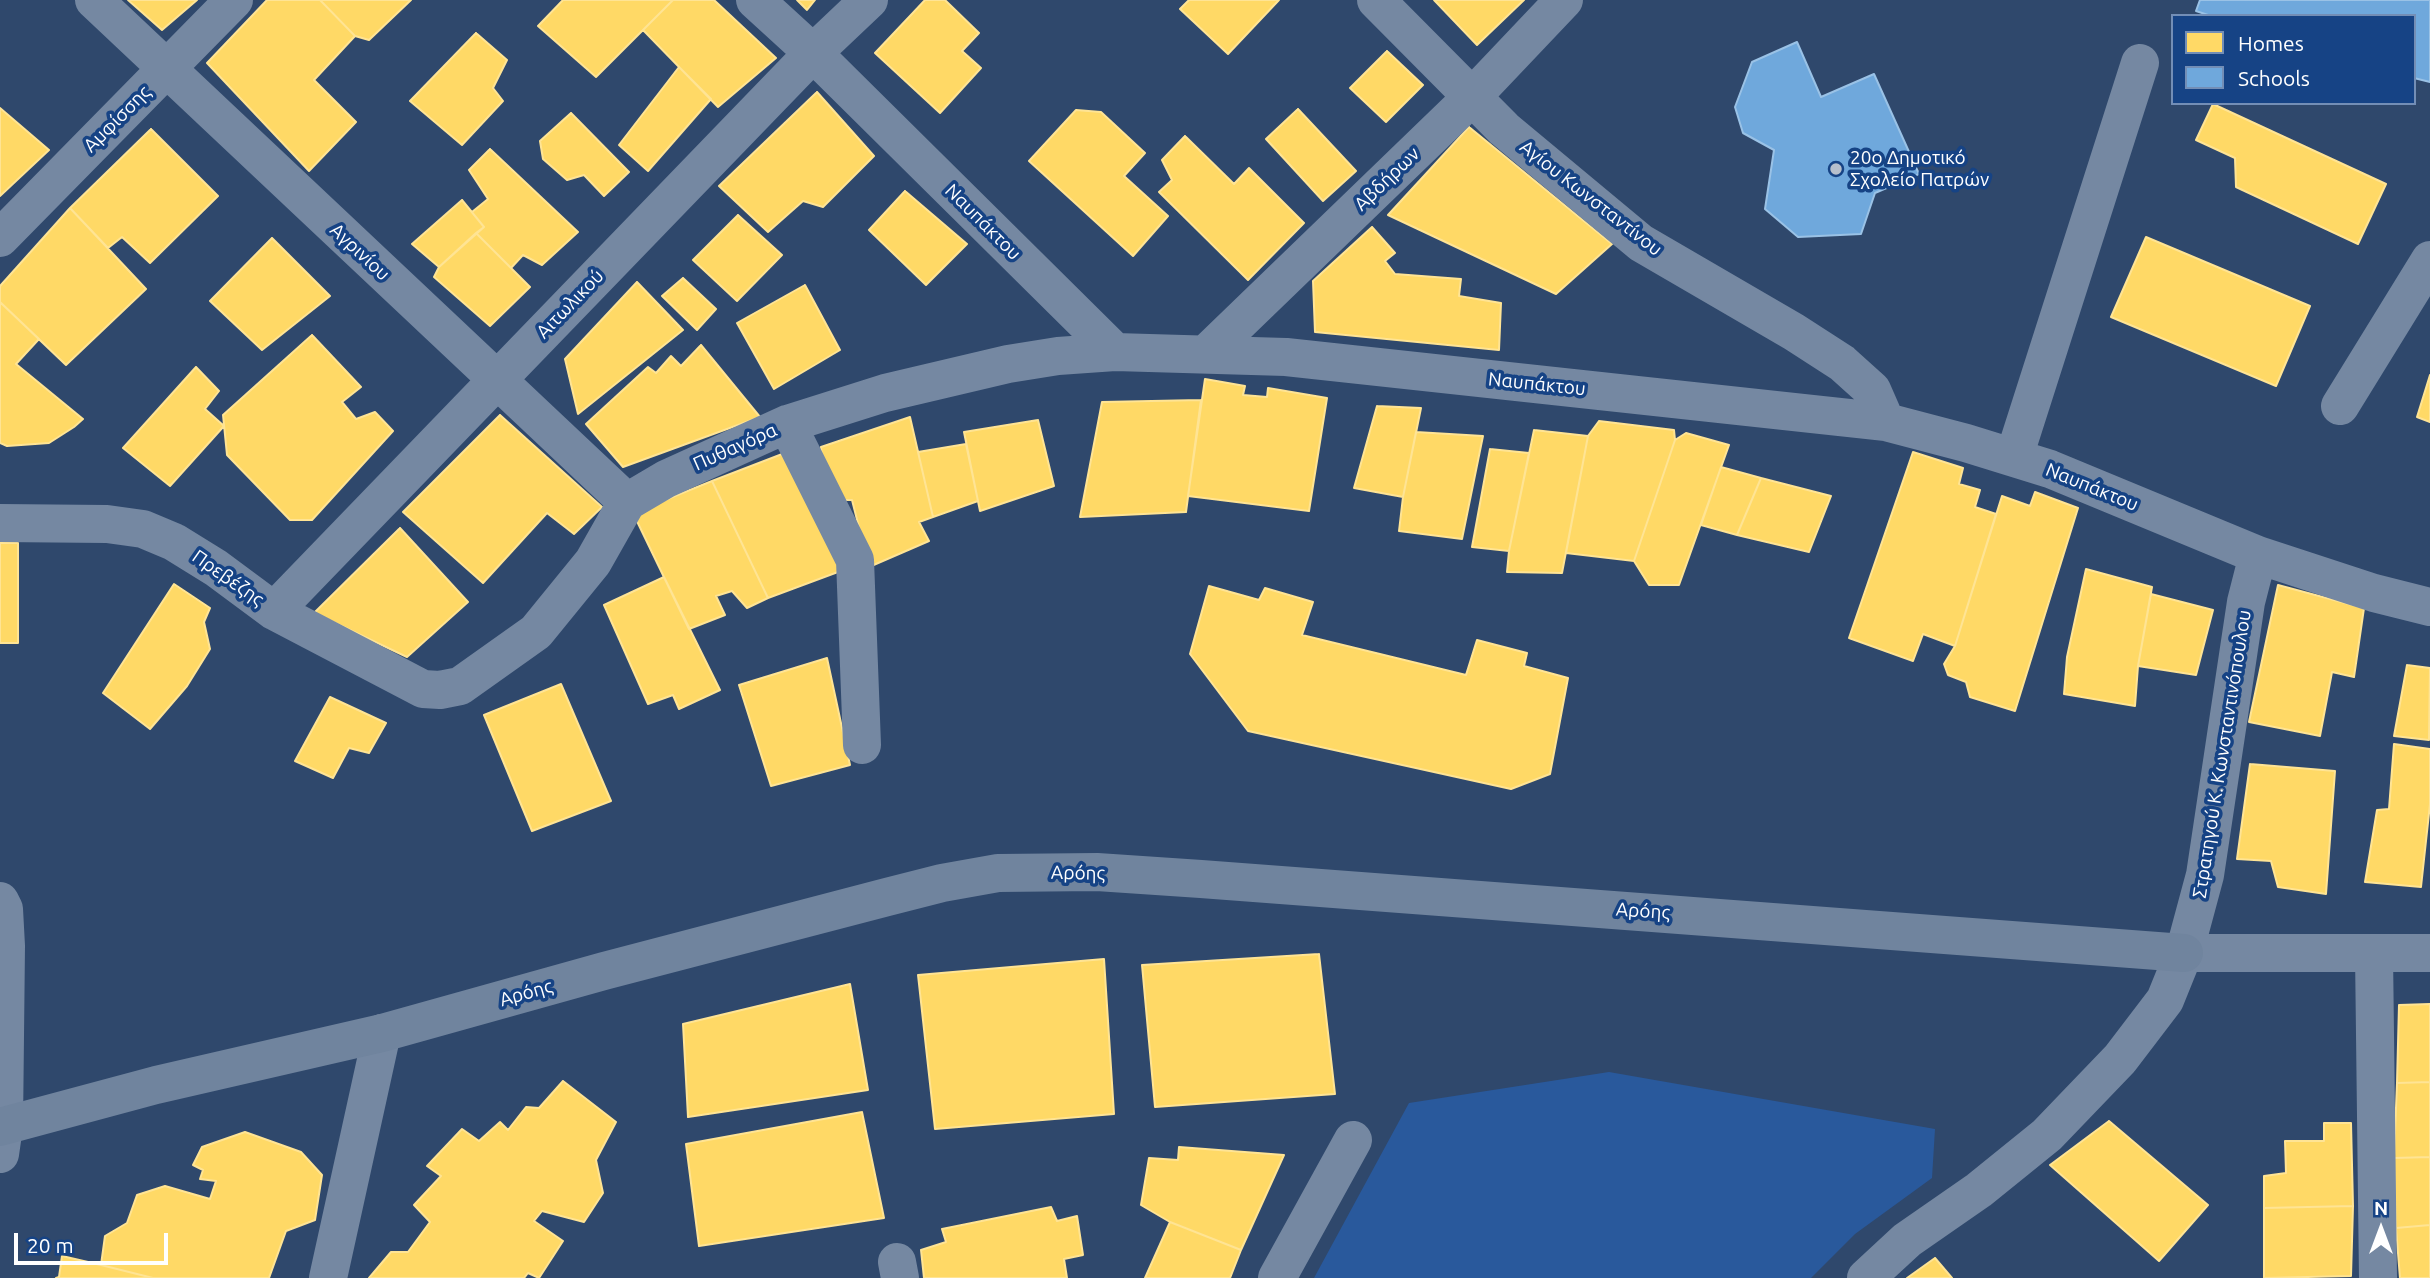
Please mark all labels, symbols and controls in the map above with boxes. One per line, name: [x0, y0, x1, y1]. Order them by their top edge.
legend: [2171, 14, 2416, 105]
text: Homes: [2238, 31, 2304, 55]
text: Schools: [2238, 66, 2310, 90]
street label: Αμφίσσης: [79, 81, 155, 157]
street label: Αγίου Κωνσταντίνου: [1515, 135, 1667, 261]
street label: Αβδήρων: [1350, 142, 1424, 216]
place label: 20ο Δημοτικό Σχολείο Πατρών: [1850, 147, 1989, 191]
marker: 20ο Δημοτικό Σχολείο Πατρών: [1828, 161, 1844, 177]
street label: Ναυπάκτου: [940, 179, 1026, 265]
street label: Αγρινίου: [325, 219, 395, 285]
street label: Αιτωλικού: [532, 265, 608, 343]
street label: Ναυπάκτου: [1487, 368, 1587, 400]
street label: Πυθαγόρα: [689, 418, 781, 476]
street label: Ναυπάκτου: [2042, 458, 2142, 516]
street label: Πρεβέζης: [188, 545, 268, 611]
street label: Στρατηγού Κ. Κωνσταντινόπουλου: [2188, 608, 2256, 900]
street label: Αρόης: [1051, 861, 1105, 885]
street label: Αρόης: [1615, 898, 1671, 924]
street label: Αρόης: [497, 975, 555, 1011]
north arrow: [2346, 1194, 2416, 1264]
text: N: [2374, 1197, 2388, 1219]
scale bar: [18, 1218, 172, 1262]
text: 20 m: [27, 1233, 74, 1257]

